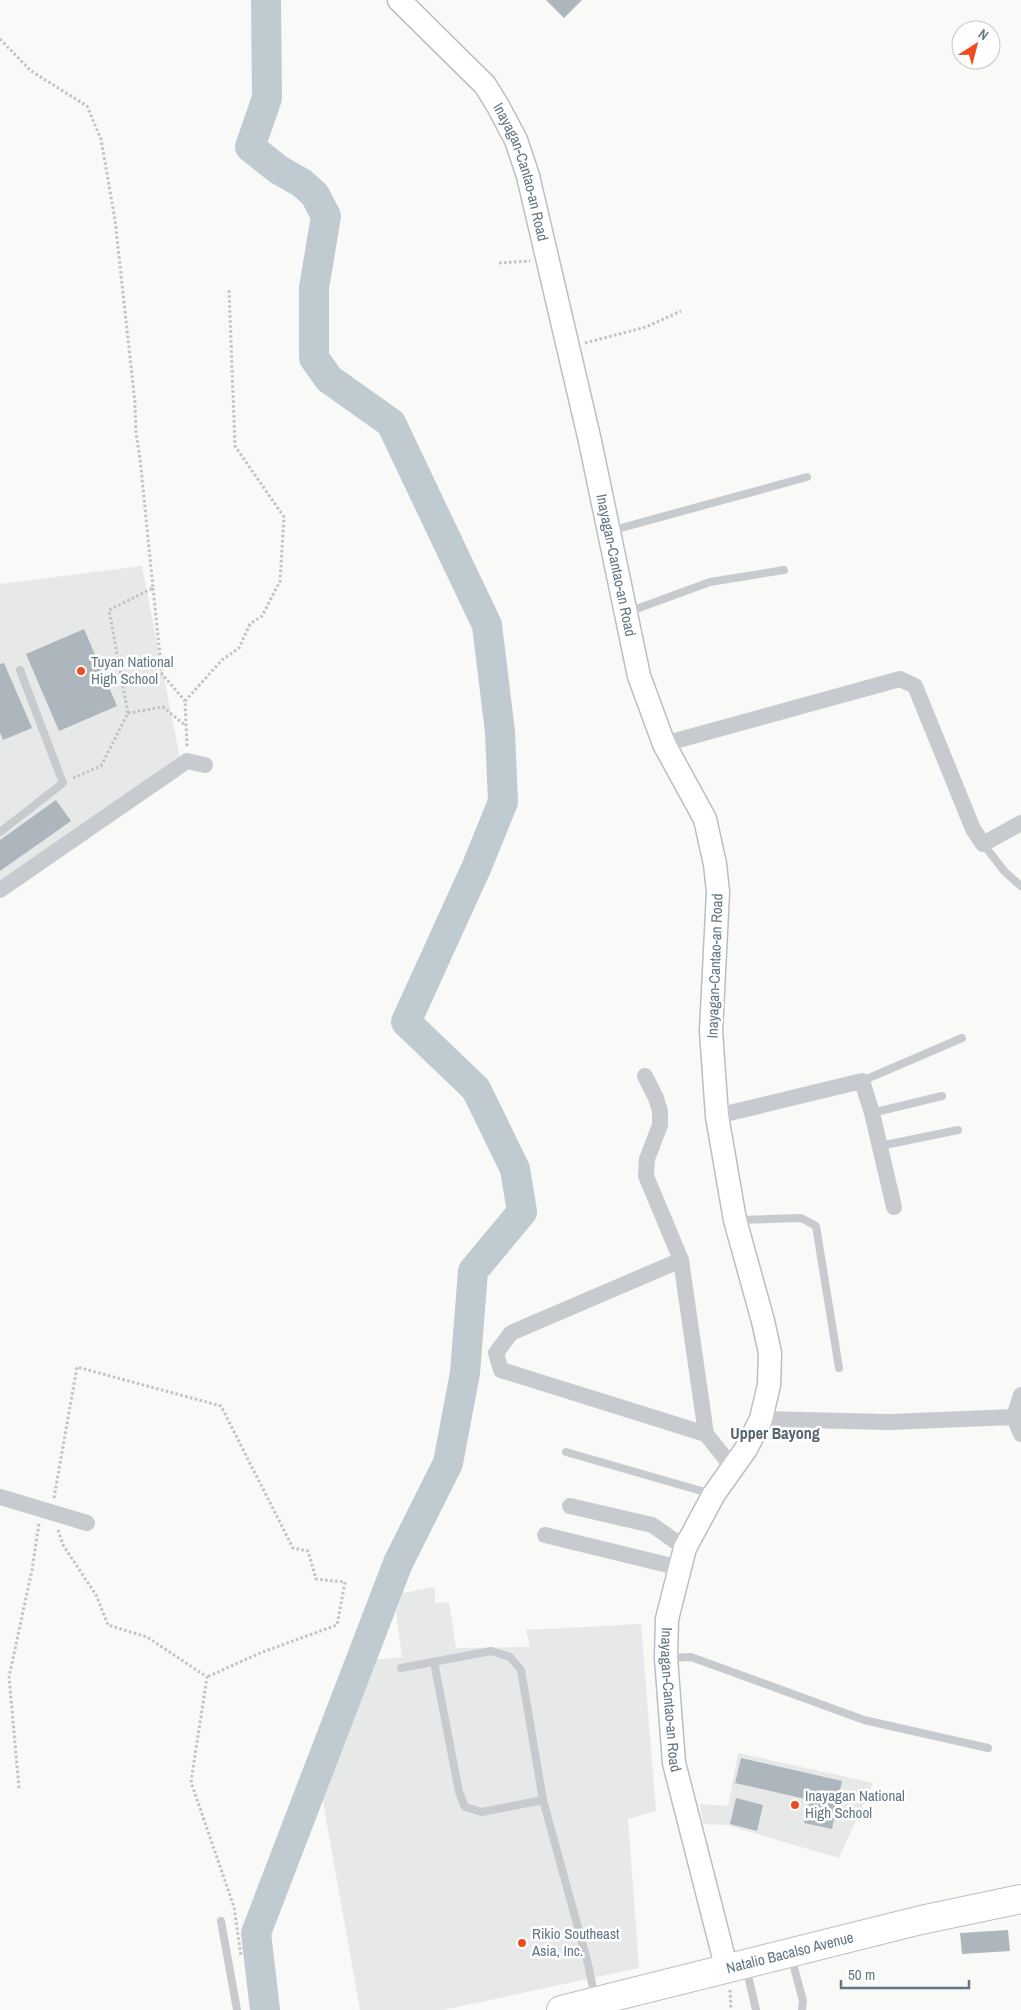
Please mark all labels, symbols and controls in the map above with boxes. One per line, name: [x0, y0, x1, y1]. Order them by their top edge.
north arrow: [951, 20, 1001, 70]
text: N: [975, 25, 992, 44]
street label: Inayagan-Cantao-an Road: [488, 98, 554, 243]
street label: Inayagan-Cantao-an Road: [591, 492, 641, 638]
place label: Tuyan National High School: [91, 651, 173, 689]
marker: Tuyan National High School: [75, 665, 87, 677]
street label: Inayagan-Cantao-an Road: [701, 893, 728, 1039]
district label: Upper Bayong: [730, 1422, 820, 1444]
street label: Inayagan-Cantao-an Road: [656, 1627, 687, 1774]
place label: Inayagan National High School: [805, 1785, 905, 1823]
marker: Inayagan National High School: [789, 1799, 801, 1811]
place label: Rikio Southeast Asia, Inc.: [531, 1923, 620, 1961]
street label: Natalio Bacalso Avenue: [724, 1926, 856, 1978]
marker: Rikio Southeast Asia, Inc.: [516, 1937, 528, 1949]
scale bar: [841, 1958, 968, 1990]
text: 50 m: [848, 1964, 875, 1985]

